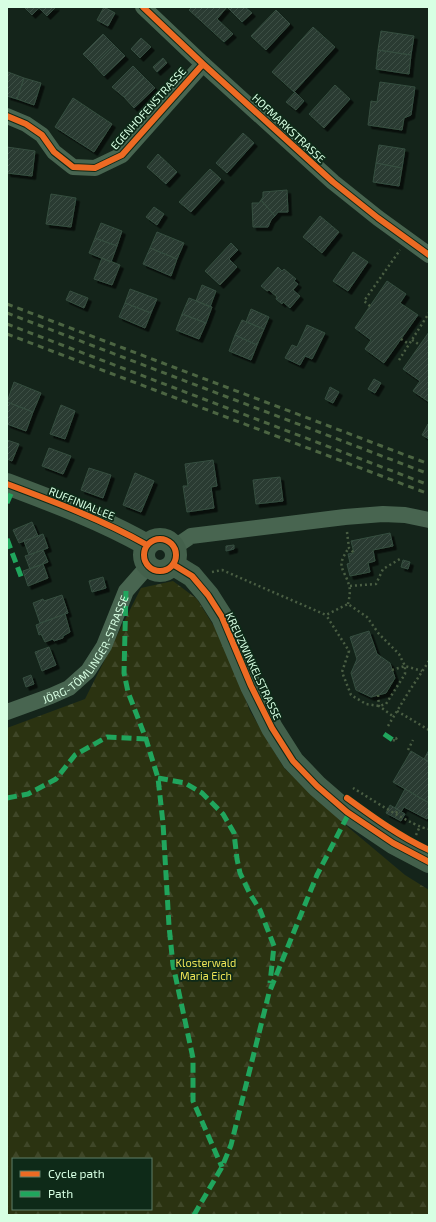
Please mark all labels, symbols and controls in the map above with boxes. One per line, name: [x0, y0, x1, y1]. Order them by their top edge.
street label: EGENHOFENSTRASSE: [108, 64, 188, 152]
street label: HOFMARKSTRASSE: [250, 91, 328, 165]
street label: RUFFINIALLEE: [47, 484, 117, 522]
street label: JÖRG-TÖMLINGER-STRASSE: [40, 593, 130, 705]
street label: KREUZWINKELSTRASSE: [223, 610, 285, 722]
park label: Klosterwald Maria Eich: [176, 956, 236, 982]
legend: [12, 1158, 152, 1210]
text: Cycle path: [48, 1166, 105, 1180]
text: Path: [48, 1186, 73, 1200]

